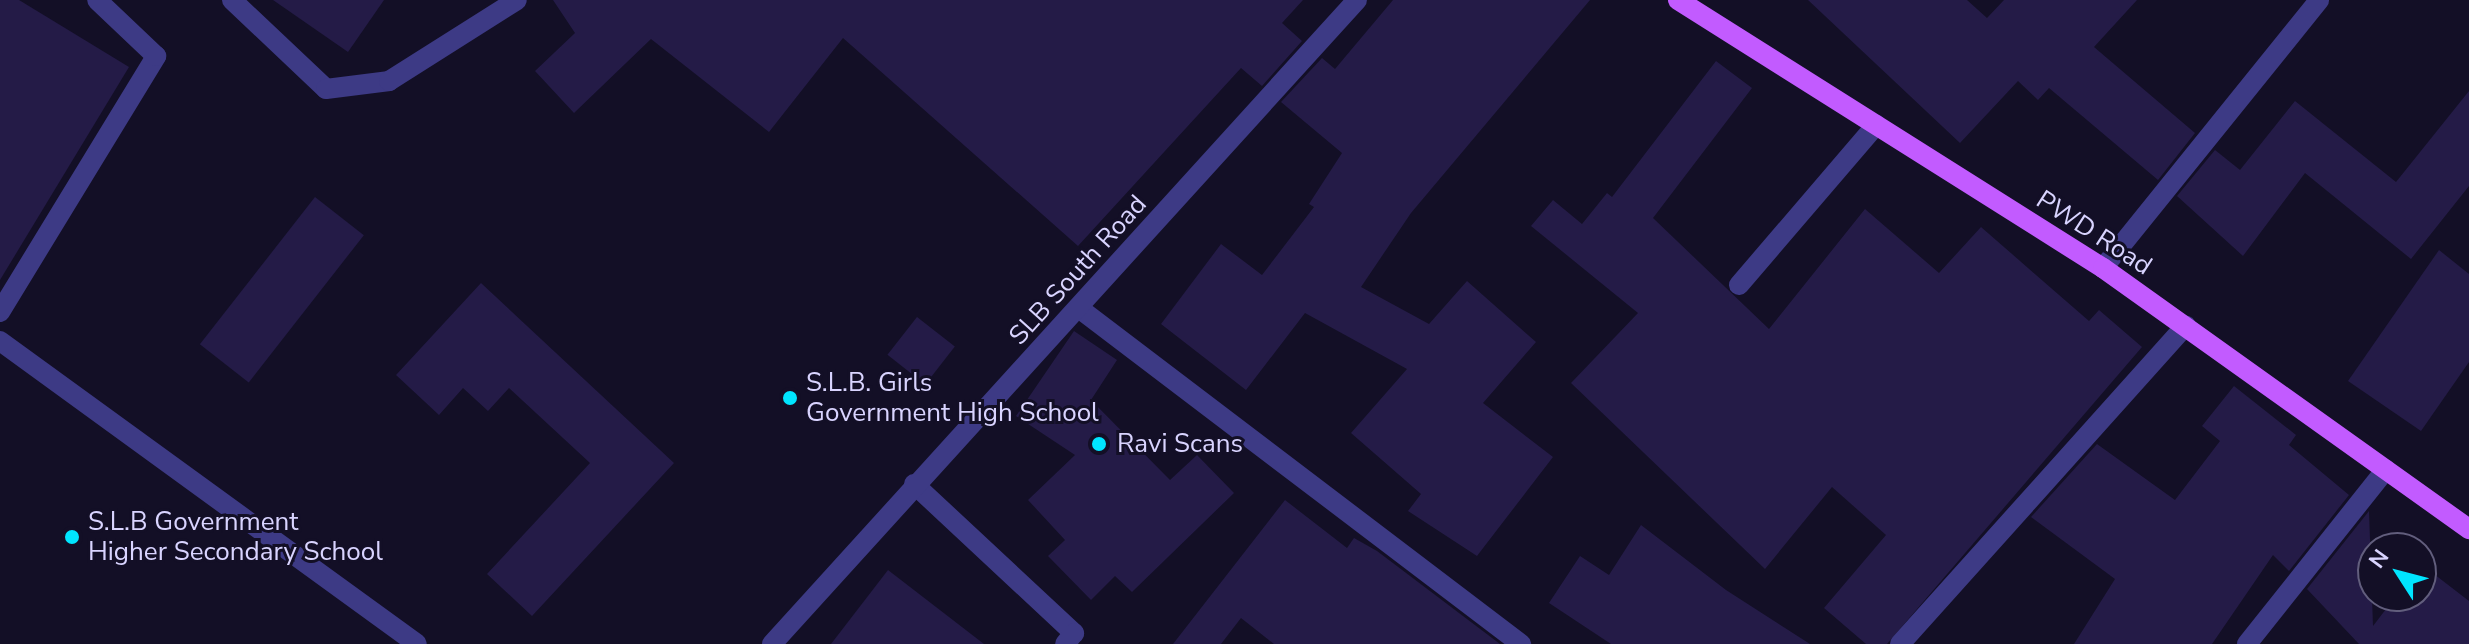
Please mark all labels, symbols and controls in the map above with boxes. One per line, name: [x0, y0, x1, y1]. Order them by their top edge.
street label: PWD Road: [2030, 184, 2158, 282]
street label: SLB South Road: [1003, 189, 1153, 351]
place label: S.L.B. Girls Government High School: [806, 367, 1099, 428]
marker: S.L.B. Girls Government High School: [781, 389, 799, 407]
place label: Ravi Scans: [1117, 428, 1243, 460]
marker: Ravi Scans: [1088, 433, 1110, 455]
place label: S.L.B Government Higher Secondary School: [88, 506, 383, 568]
marker: S.L.B Government Higher Secondary School: [63, 528, 81, 546]
north arrow: [2357, 532, 2437, 612]
text: N: [2362, 544, 2396, 575]

